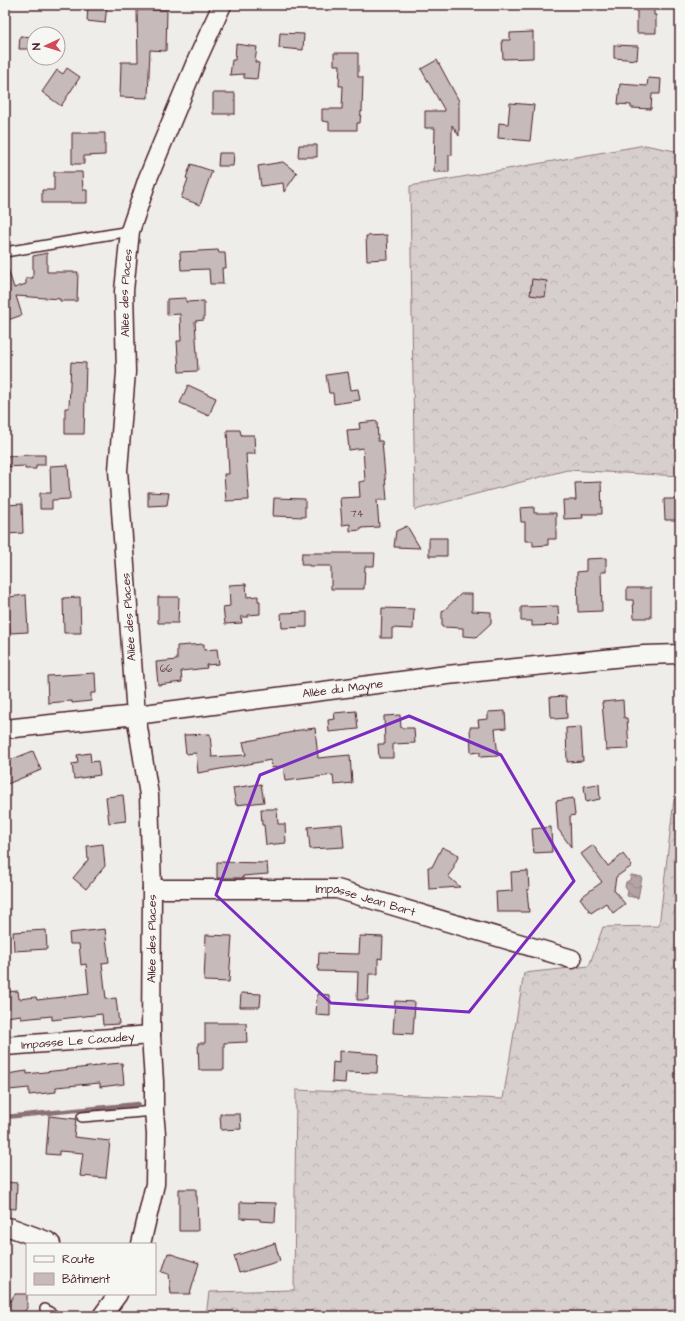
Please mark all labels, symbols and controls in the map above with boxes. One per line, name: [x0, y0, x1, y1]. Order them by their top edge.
north arrow: [26, 26, 66, 66]
text: N: [29, 43, 44, 51]
street label: Allée des Places: [115, 248, 137, 337]
house number: 74: [351, 507, 364, 521]
street label: Allée des Places: [117, 572, 141, 662]
house number: 66: [160, 662, 173, 676]
street label: Allée du Mayne: [301, 675, 385, 702]
street label: Impasse Jean Bart: [315, 881, 418, 920]
street label: Allée des Places: [143, 894, 160, 983]
street label: Impasse Le Caoudey: [20, 1028, 136, 1053]
legend: [26, 1243, 156, 1295]
text: Route: [62, 1251, 95, 1268]
text: Bâtiment: [62, 1271, 110, 1288]

